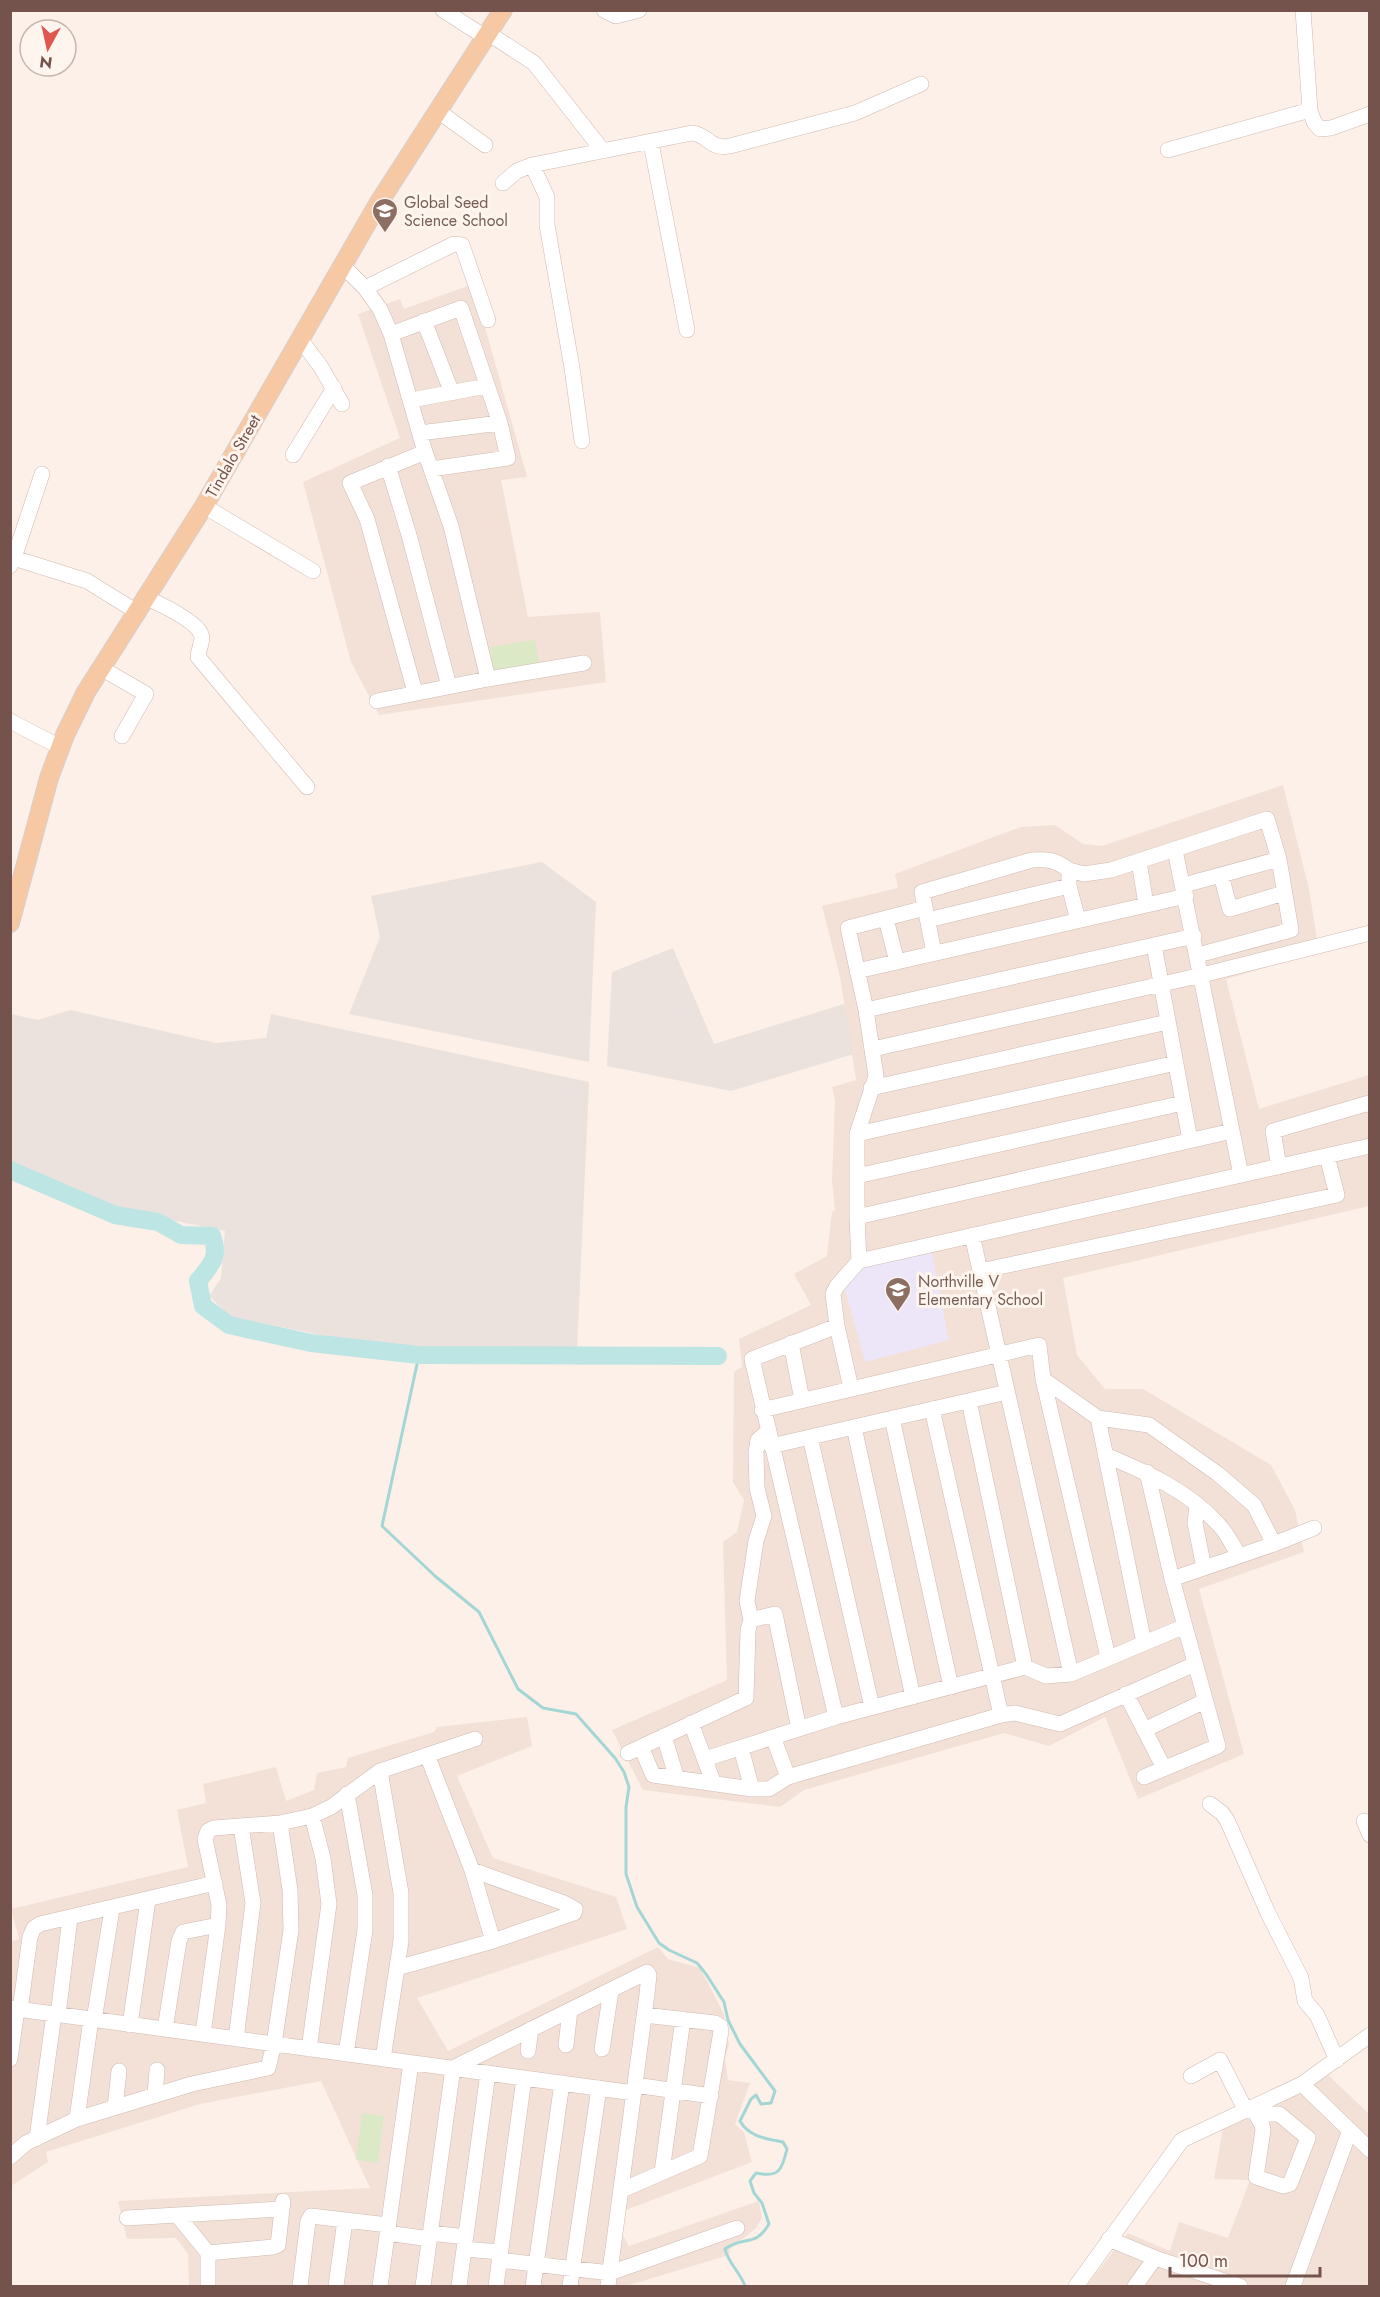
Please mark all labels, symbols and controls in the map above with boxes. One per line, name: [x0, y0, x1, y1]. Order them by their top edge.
north arrow: [18, 18, 78, 78]
text: N: [38, 50, 54, 75]
place label: Global Seed Science School: [404, 191, 508, 232]
school or university icon: Global Seed Science School: [370, 196, 400, 234]
street label: Tindalo Street: [200, 410, 266, 502]
place label: Northville V Elementary School: [918, 1270, 1043, 1311]
school or university icon: Northville V Elementary School: [883, 1275, 913, 1313]
scale bar: [1170, 2240, 1320, 2278]
text: 100 m: [1179, 2248, 1228, 2274]

